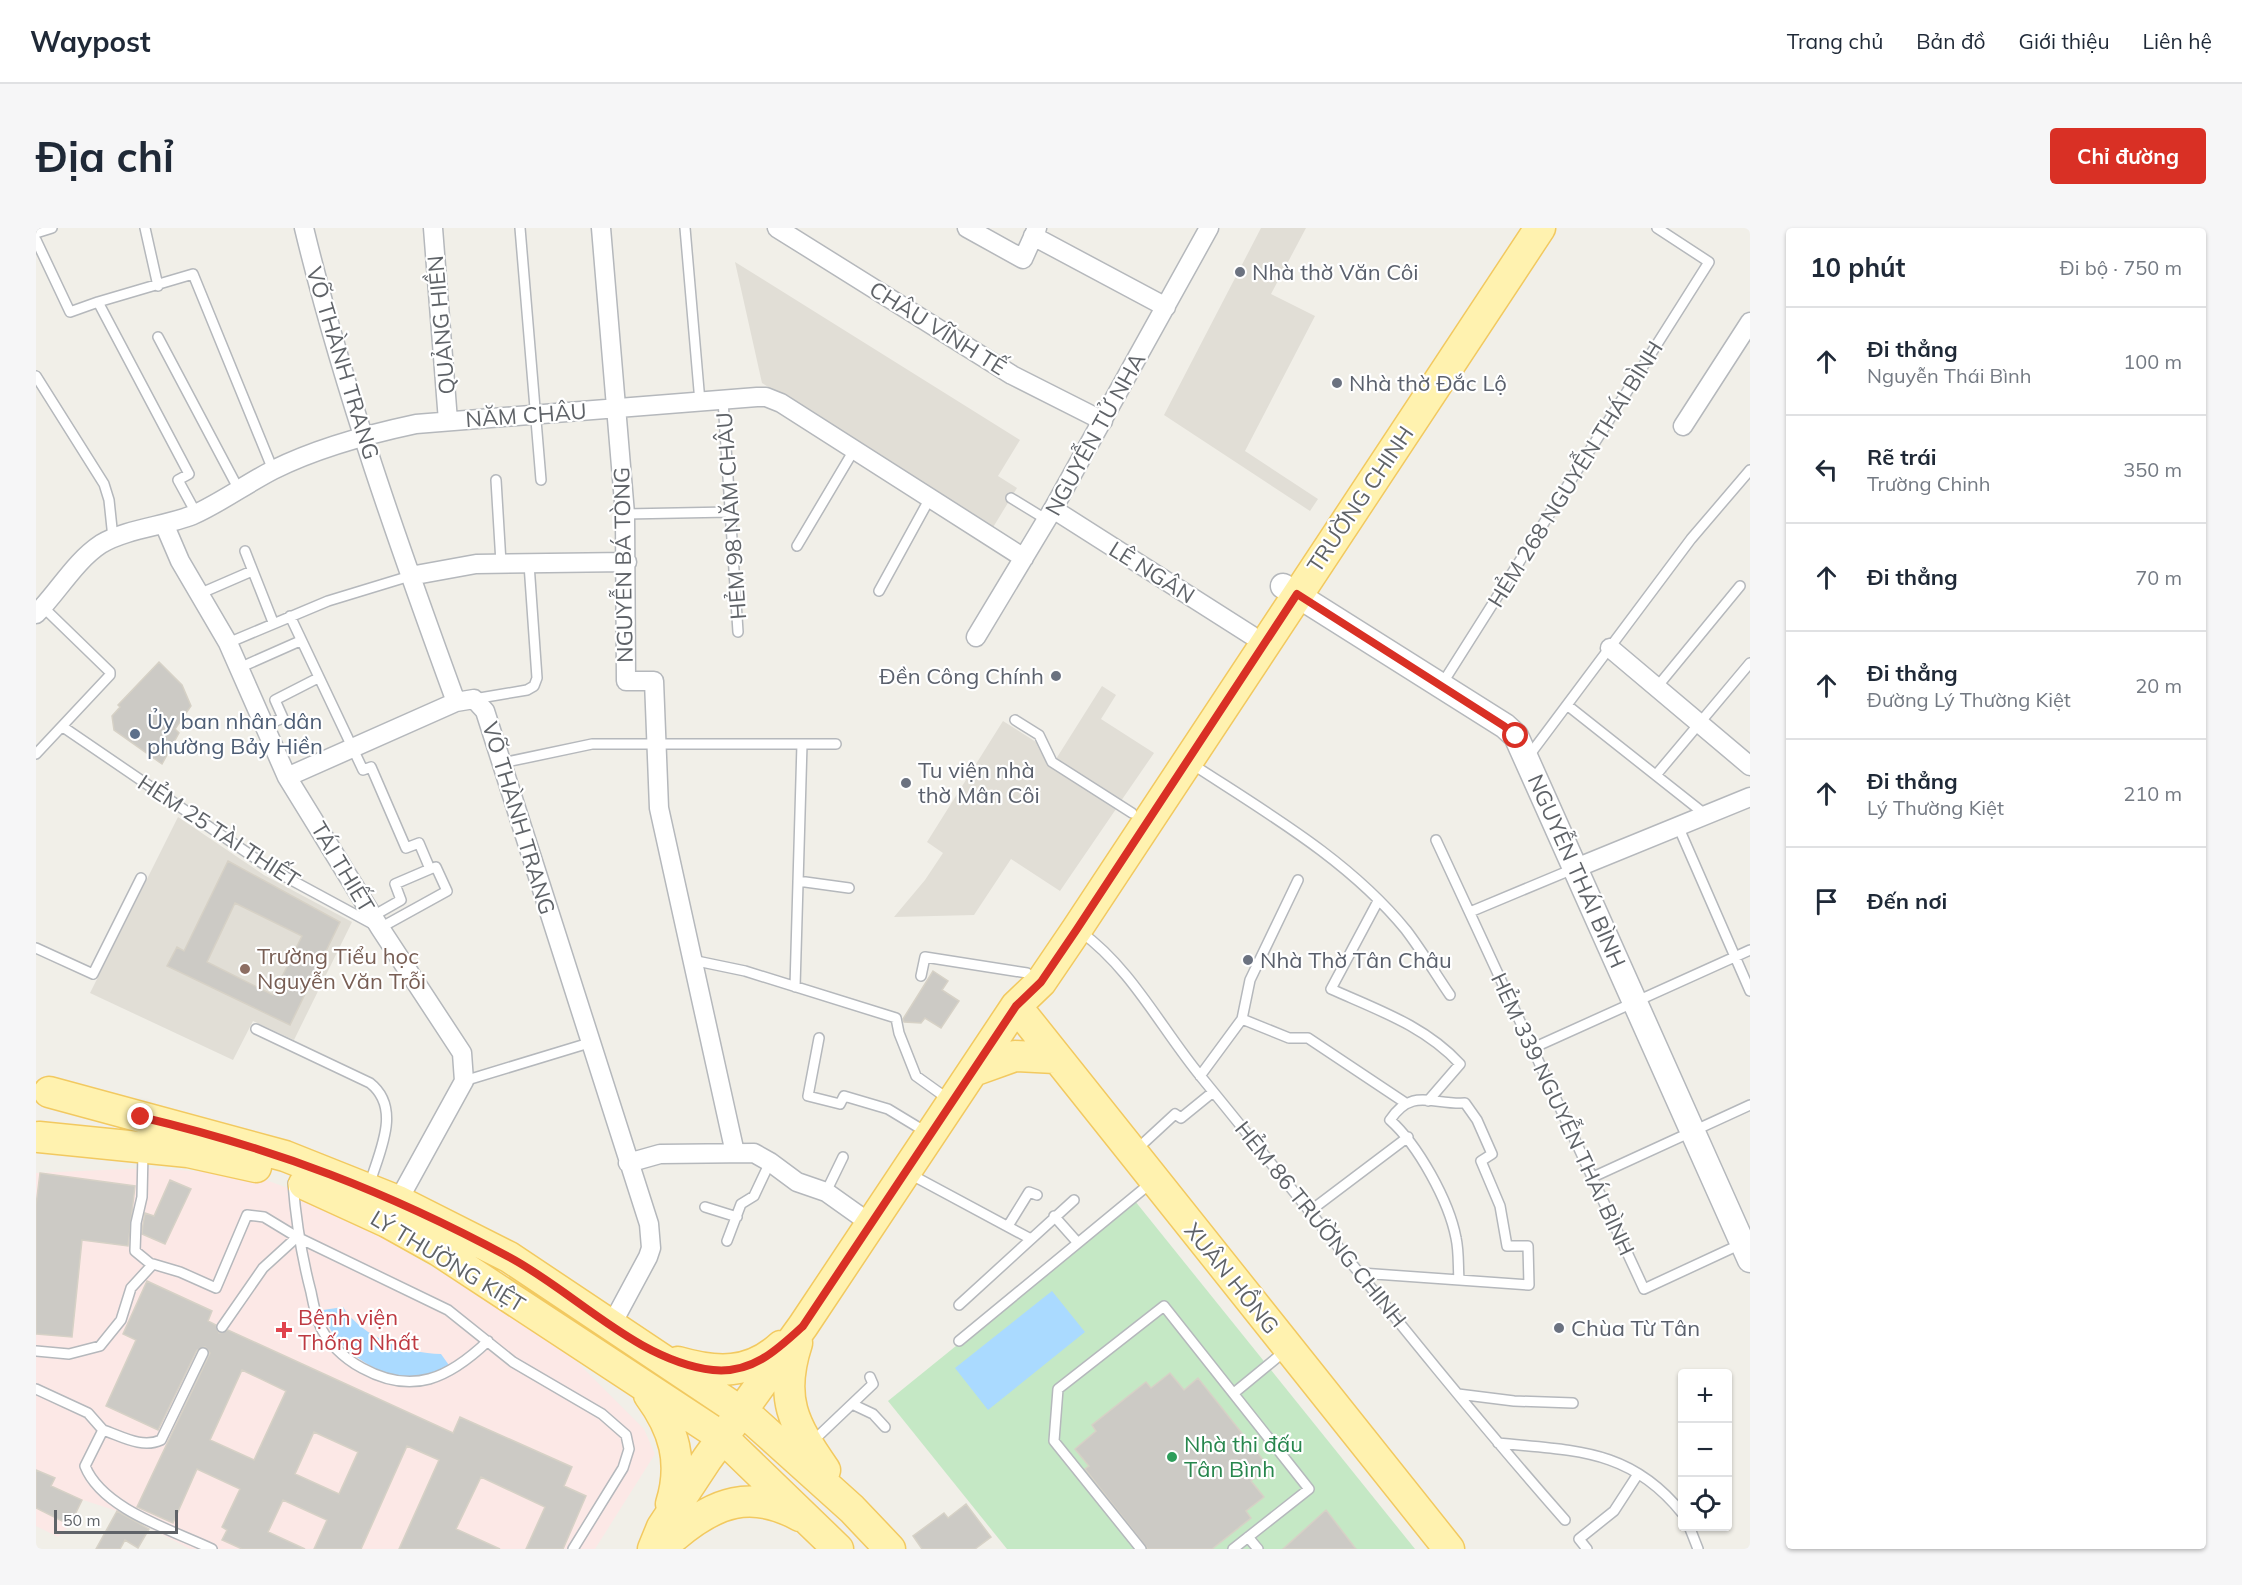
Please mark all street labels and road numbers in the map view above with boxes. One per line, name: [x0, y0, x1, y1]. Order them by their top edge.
street label: QUẢNG HIỀN: [421, 254, 461, 396]
street label: VÕ THÀNH TRANG: [300, 263, 386, 463]
street label: CHÂU VĨNH TẾ: [864, 275, 1012, 381]
street label: HẺM 268 NGUYỄN THÁI BÌNH: [1481, 336, 1669, 612]
street label: NGUYỄN TỬ NHA: [1039, 348, 1151, 520]
street label: NĂM CHÂU: [465, 397, 587, 433]
street label: HẺM 98 NĂM CHÂU: [710, 411, 752, 621]
street label: TRƯỜNG CHINH: [1301, 420, 1419, 578]
street label: NGUYỄN BÁ TÒNG: [607, 467, 639, 663]
street label: LÊ NGÂN: [1104, 535, 1200, 609]
street label: VÕ THÀNH TRANG: [476, 718, 562, 918]
street label: HẺM 25 TÀI THIẾT: [133, 768, 305, 894]
street label: NGUYỄN THÁI BÌNH: [1522, 770, 1632, 972]
street label: TÁI THIẾT: [305, 817, 381, 917]
street label: HẺM 339 NGUYỄN THÁI BÌNH: [1485, 968, 1641, 1260]
street label: HẺM 86 TRƯỜNG CHINH: [1229, 1115, 1413, 1333]
street label: LÝ THƯỜNG KIỆT: [366, 1204, 530, 1318]
street label: XUÂN HỒNG: [1179, 1217, 1285, 1339]

